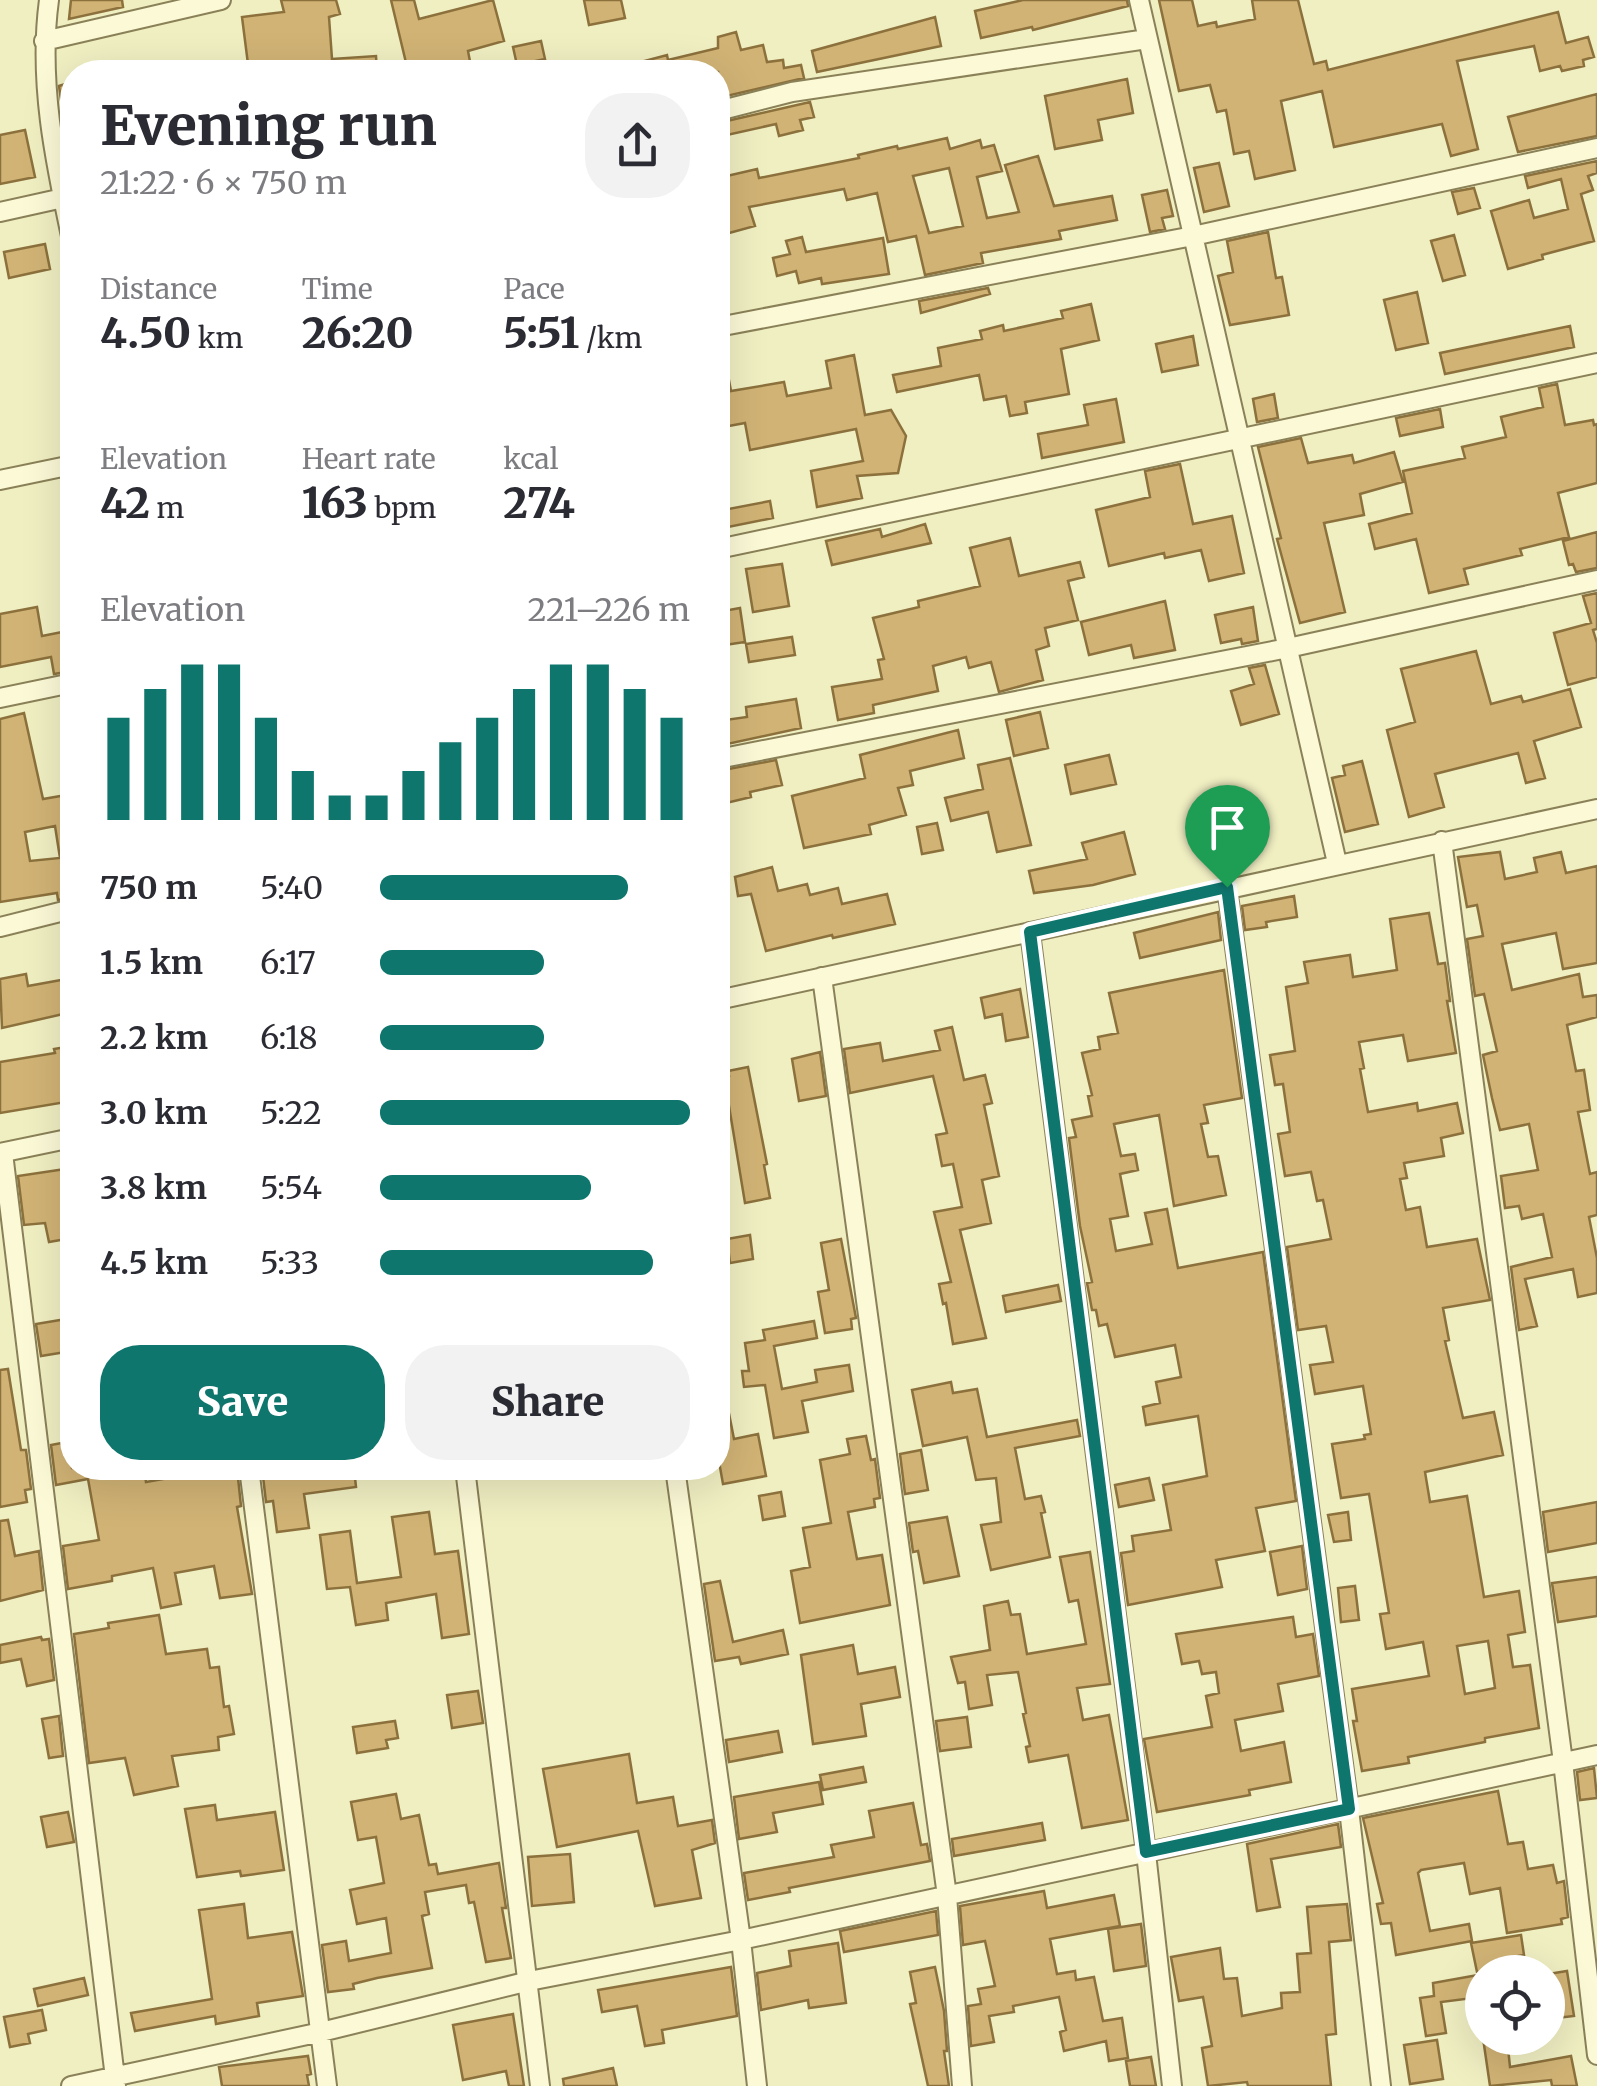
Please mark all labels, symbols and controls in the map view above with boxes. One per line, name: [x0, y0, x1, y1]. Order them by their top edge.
text: Evening run: [100, 91, 437, 160]
button: share: [585, 93, 690, 198]
text: 21:22 · 6 × 750 m: [100, 163, 347, 203]
text: Distance: [100, 271, 217, 307]
text: Time: [302, 271, 373, 307]
text: Pace: [503, 271, 565, 307]
text: 4.50: [100, 307, 191, 359]
text: 26:20: [302, 307, 414, 359]
text: 5:51: [503, 307, 579, 359]
text: km: [191, 320, 243, 356]
text: /km: [579, 320, 642, 356]
text: Elevation: [100, 441, 227, 477]
text: Heart rate: [302, 441, 436, 477]
text: kcal: [503, 441, 558, 477]
text: 42: [100, 477, 150, 529]
text: 163: [302, 477, 368, 529]
text: 274: [503, 477, 575, 529]
text: m: [150, 490, 184, 526]
text: bpm: [368, 490, 436, 526]
text: Elevation: [100, 590, 245, 630]
text: 221–226 m: [527, 590, 690, 630]
pin: [1185, 785, 1270, 888]
icon: arrive: [1200, 800, 1255, 855]
text: 750 m: [100, 868, 198, 908]
text: 5:40: [260, 868, 323, 908]
text: 1.5 km: [100, 943, 203, 983]
text: 6:17: [260, 943, 316, 983]
text: 2.2 km: [100, 1018, 208, 1058]
text: 6:18: [260, 1018, 317, 1058]
text: 3.0 km: [100, 1093, 207, 1133]
text: 5:22: [260, 1093, 322, 1133]
text: 3.8 km: [100, 1168, 207, 1208]
text: 5:54: [260, 1168, 322, 1208]
text: 4.5 km: [100, 1243, 208, 1283]
text: 5:33: [260, 1243, 319, 1283]
button: Save: [100, 1345, 385, 1460]
button: Share: [405, 1345, 690, 1460]
map controls: [1465, 1955, 1565, 2055]
button: locate: [1465, 1955, 1565, 2055]

